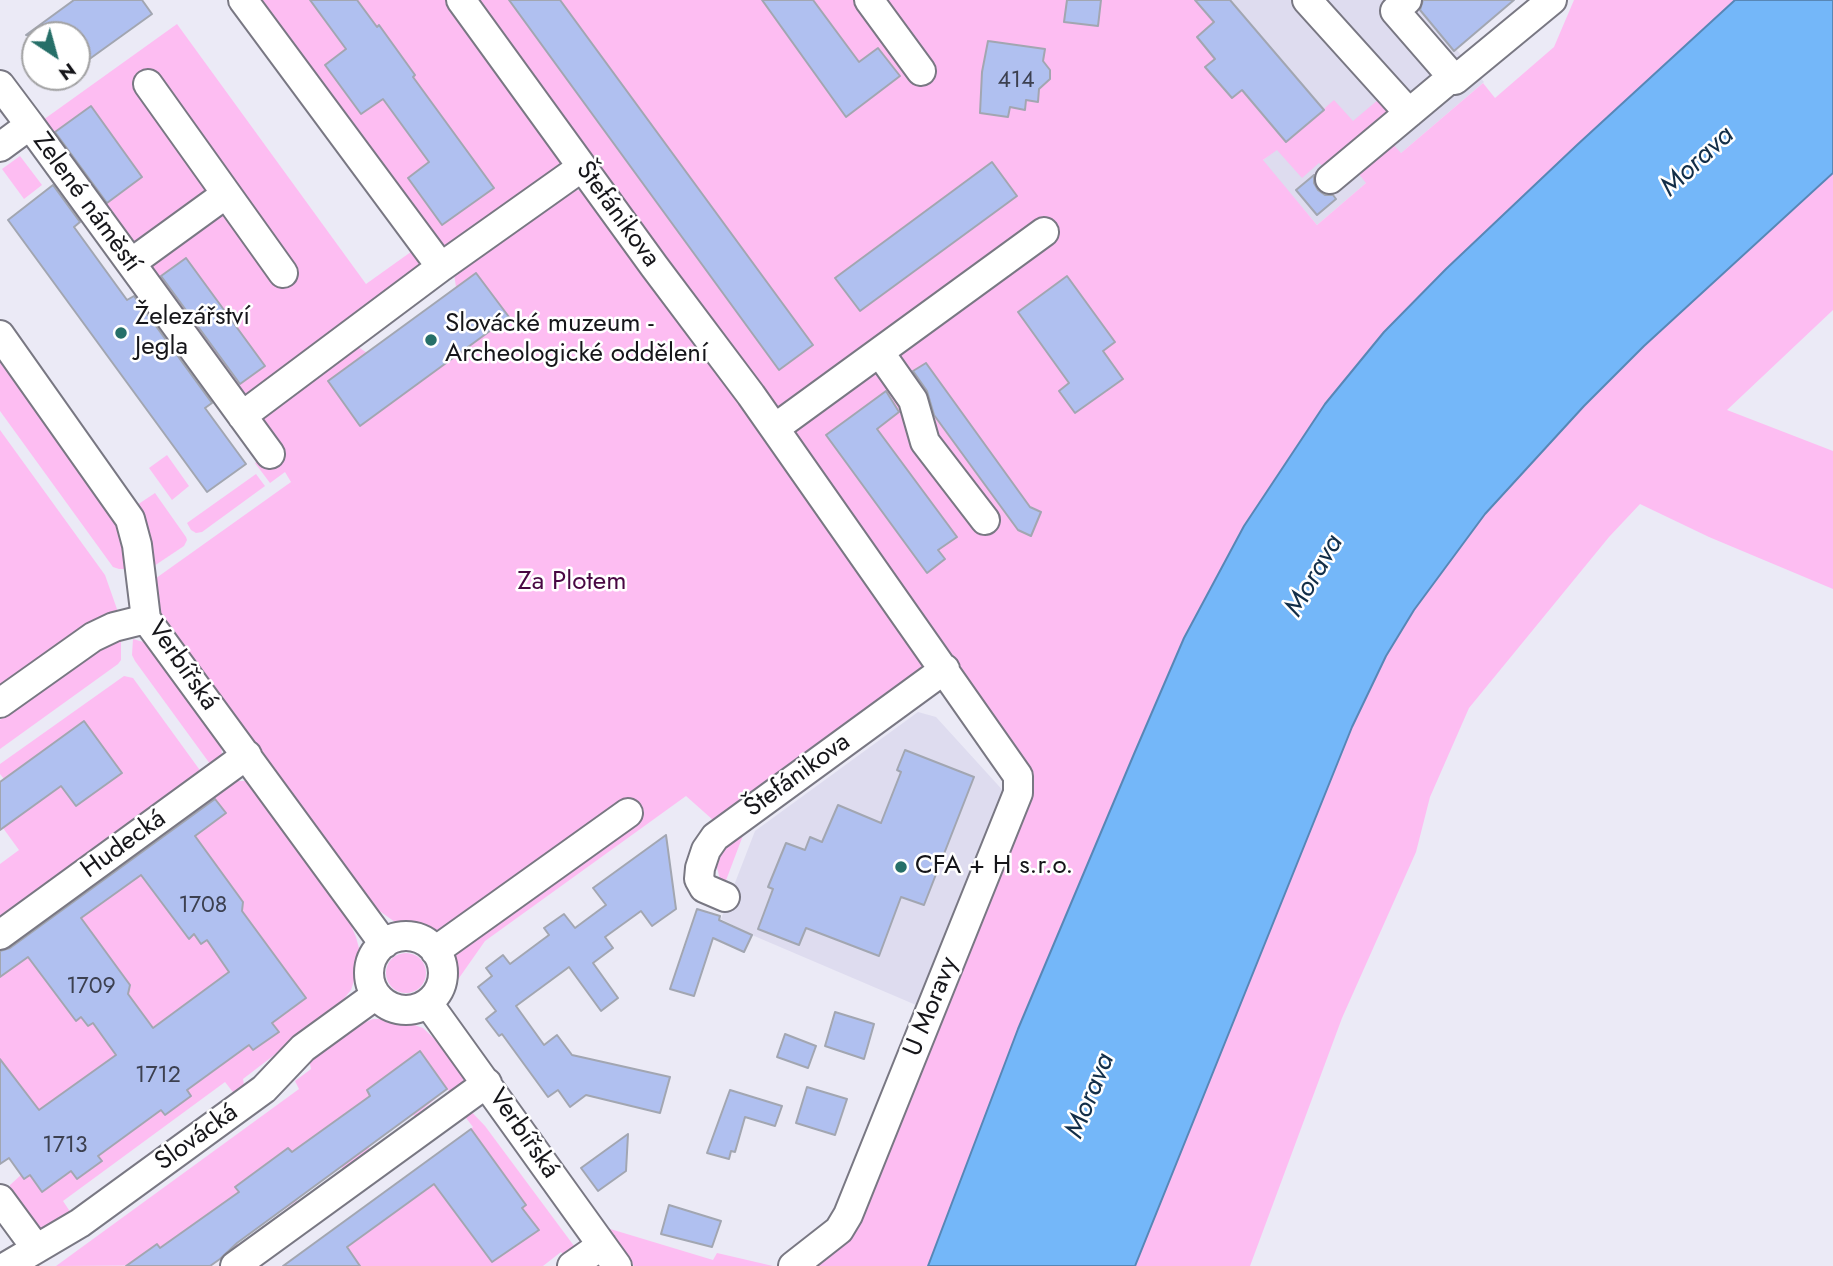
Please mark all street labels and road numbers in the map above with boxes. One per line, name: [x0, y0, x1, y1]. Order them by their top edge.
street label: Zelené náměstí: [25, 127, 147, 279]
street label: Štefánikova: [568, 156, 666, 274]
street label: Verbířská: [140, 615, 224, 717]
street label: Štefánikova: [739, 727, 857, 825]
street label: Hudecká: [76, 804, 172, 886]
street label: U Moravy: [898, 953, 966, 1061]
street label: Verbířská: [481, 1083, 565, 1185]
street label: Slovácká: [150, 1098, 244, 1178]

